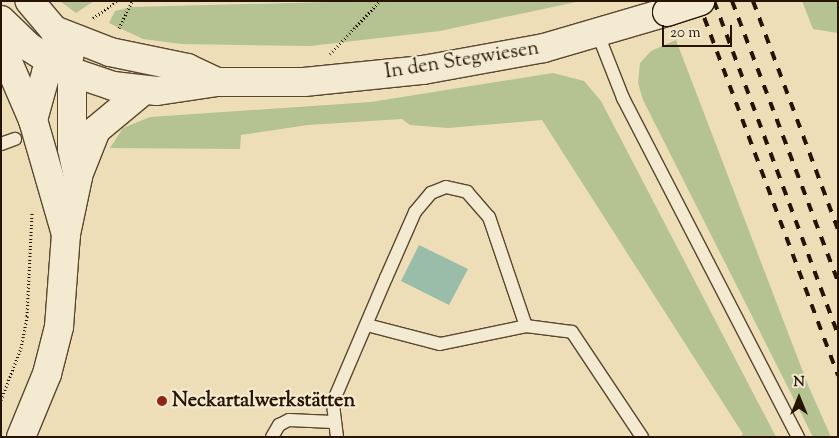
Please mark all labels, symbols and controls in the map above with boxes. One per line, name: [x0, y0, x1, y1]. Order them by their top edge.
scale bar: [664, 15, 734, 47]
text: 20 m: [670, 23, 701, 44]
street label: In den Stegwiesen: [383, 37, 541, 85]
north arrow: [774, 373, 824, 423]
text: N: [793, 373, 805, 393]
place label: Neckartalwerkstätten: [172, 389, 355, 413]
marker: Neckartalwerkstätten: [156, 395, 168, 407]

